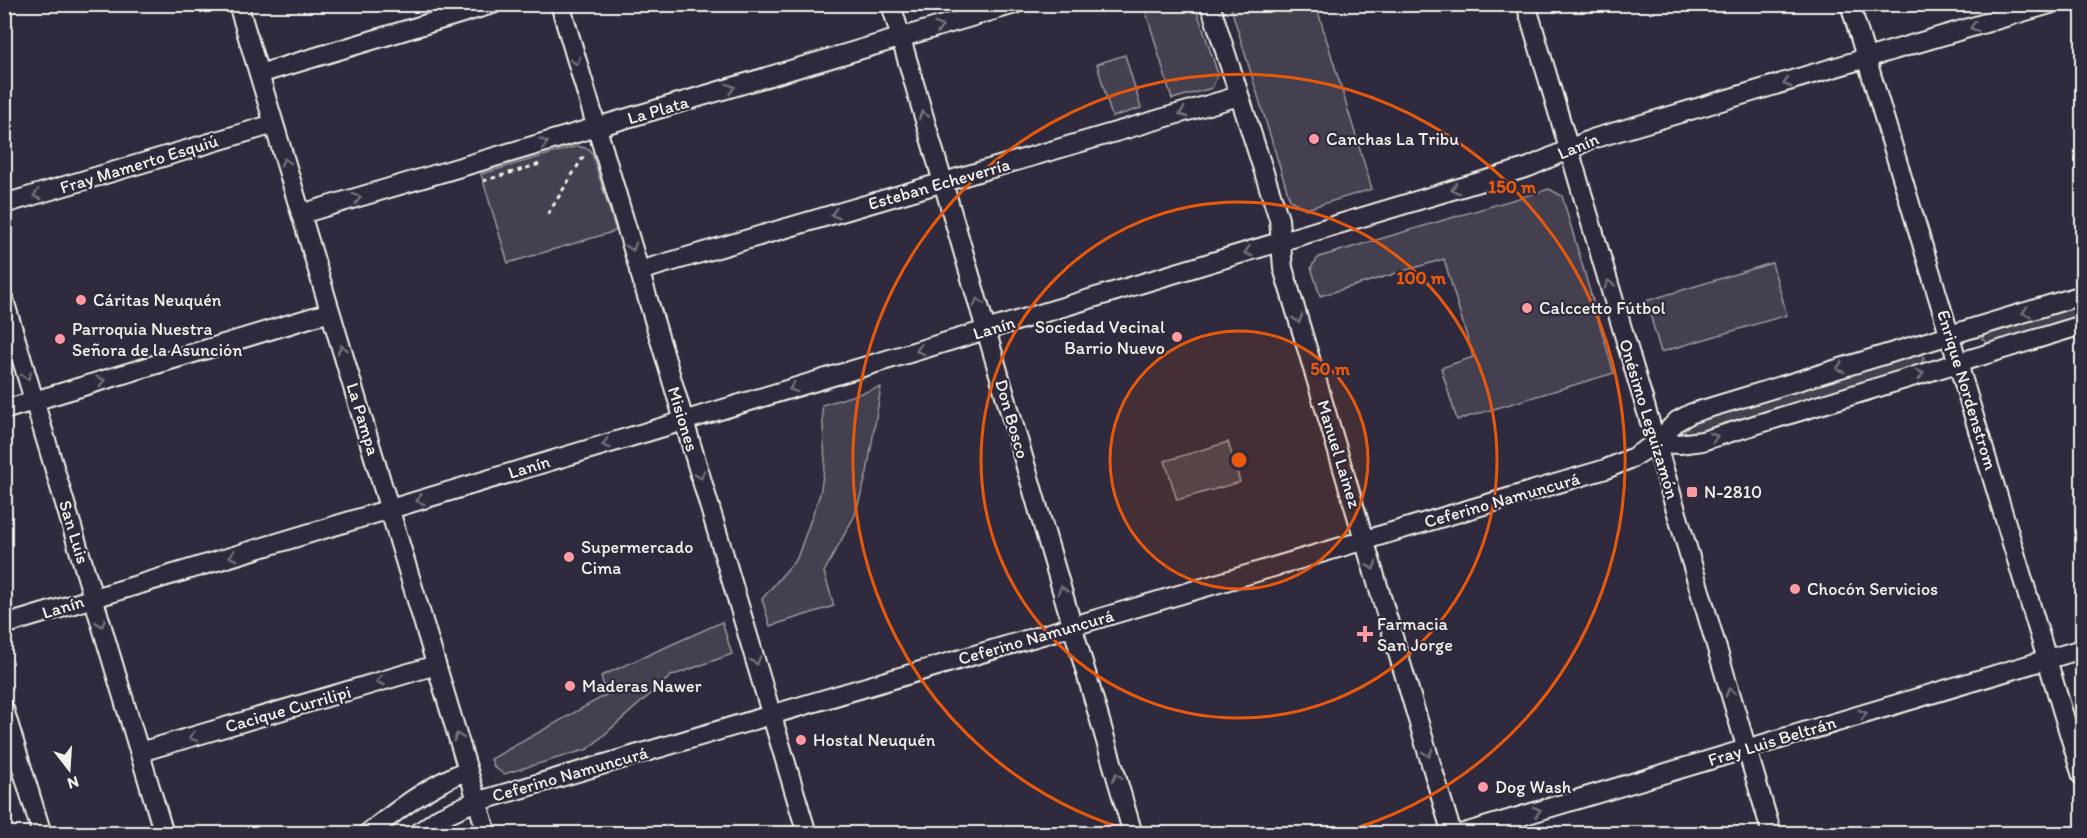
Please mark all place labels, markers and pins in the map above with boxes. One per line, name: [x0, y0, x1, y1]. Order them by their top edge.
place label: Canchas La Tribu: [1326, 128, 1459, 150]
marker: Canchas La Tribu: [1307, 132, 1321, 146]
place label: Cáritas Neuquén: [93, 289, 222, 311]
marker: Cáritas Neuquén: [74, 293, 88, 307]
place label: Calccetto Fútbol: [1539, 297, 1666, 319]
marker: Calccetto Fútbol: [1520, 301, 1534, 315]
place label: Sociedad Vecinal Barrio Nuevo: [1035, 316, 1165, 359]
place label: Parroquia Nuestra Señora de la Asunción: [72, 318, 242, 361]
marker: Sociedad Vecinal Barrio Nuevo: [1170, 330, 1184, 344]
marker: Parroquia Nuestra Señora de la Asunción: [53, 332, 67, 346]
centre of rings: [1229, 450, 1249, 470]
place label: N-2810: [1704, 481, 1762, 503]
marker: N-2810: [1685, 485, 1699, 499]
place label: Supermercado Cima: [581, 536, 693, 579]
marker: Supermercado Cima: [562, 550, 576, 564]
place label: Chocón Servicios: [1807, 578, 1938, 600]
marker: Chocón Servicios: [1788, 582, 1802, 596]
place label: Farmacia San Jorge: [1377, 613, 1453, 656]
marker: Farmacia San Jorge: [1358, 627, 1372, 641]
place label: Maderas Nawer: [582, 675, 702, 697]
marker: Maderas Nawer: [563, 679, 577, 693]
place label: Hostal Neuquén: [813, 729, 936, 751]
marker: Hostal Neuquén: [794, 733, 808, 747]
place label: Dog Wash: [1495, 776, 1572, 798]
marker: Dog Wash: [1476, 780, 1490, 794]

